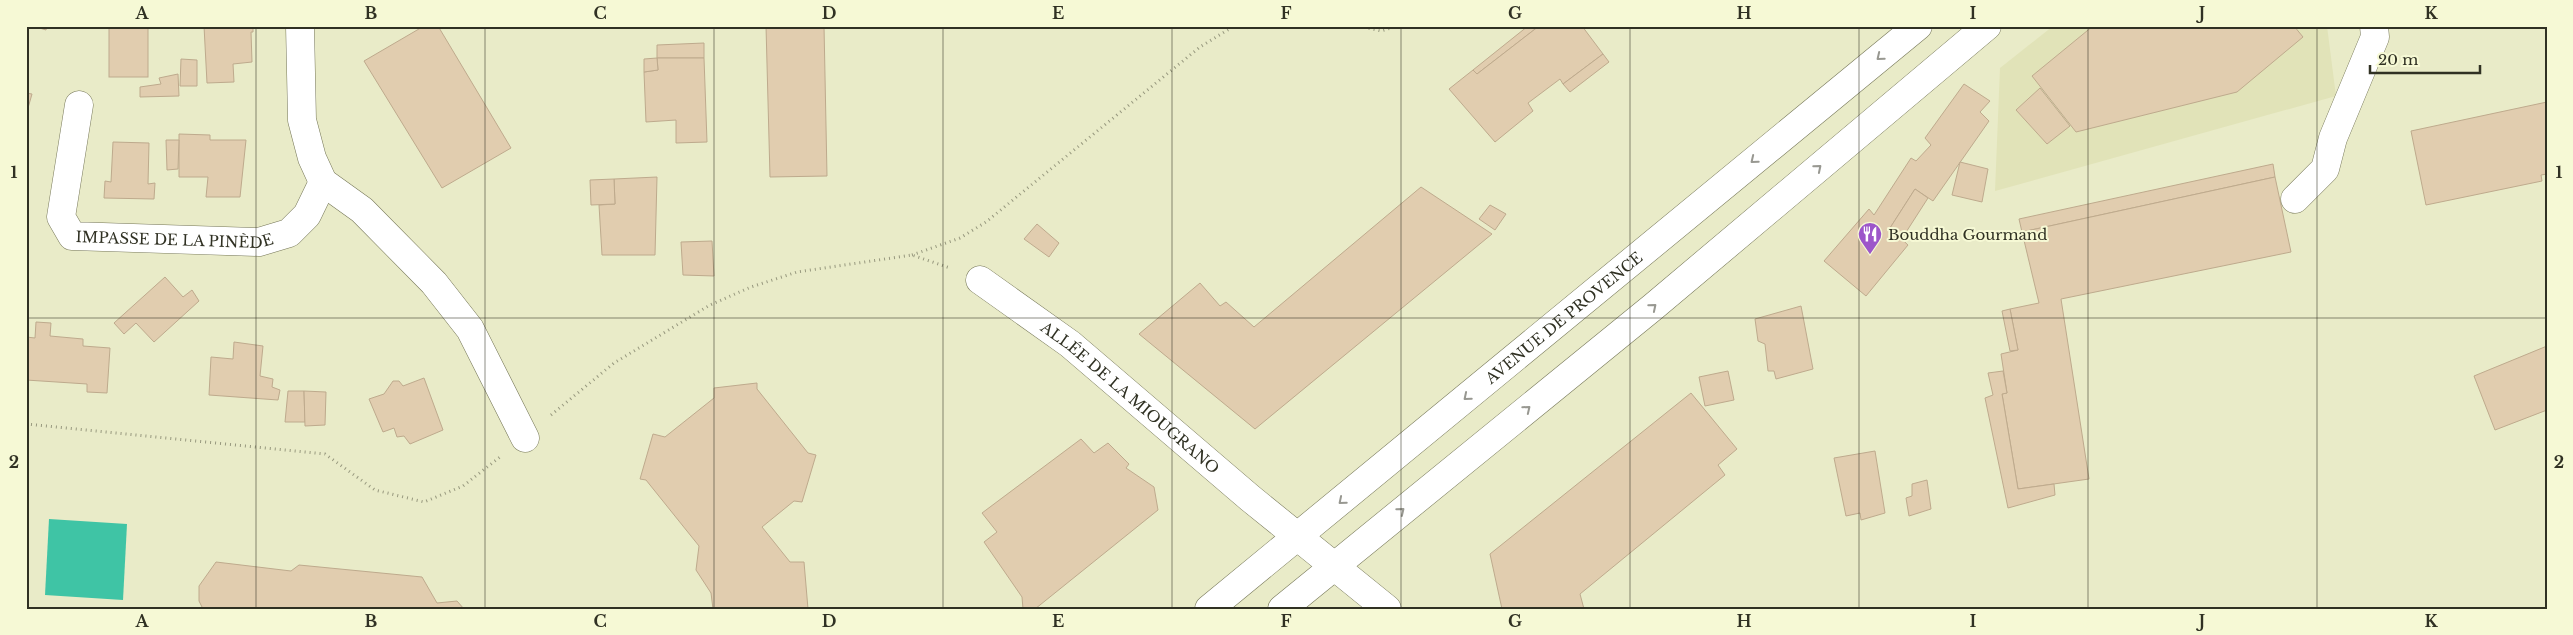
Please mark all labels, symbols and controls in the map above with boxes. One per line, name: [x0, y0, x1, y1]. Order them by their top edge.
text: A: [135, 3, 150, 23]
text: B: [365, 3, 378, 23]
text: C: [593, 3, 607, 23]
text: D: [822, 3, 836, 23]
text: E: [1052, 3, 1064, 23]
text: F: [1280, 3, 1292, 23]
text: G: [1508, 3, 1522, 23]
text: H: [1736, 3, 1752, 23]
text: I: [1970, 3, 1977, 23]
text: J: [2196, 3, 2205, 23]
text: K: [2424, 3, 2438, 23]
scale bar: [2370, 42, 2480, 74]
text: 20 m: [2378, 50, 2418, 69]
one-way arrow: [1877, 51, 1886, 60]
one-way arrow: [1751, 154, 1760, 162]
text: 1: [11, 162, 18, 182]
text: 1: [2556, 162, 2563, 182]
one-way arrow: [1812, 166, 1821, 174]
restaurant icon: Bouddha Gourmand: [1857, 221, 1883, 255]
place label: Bouddha Gourmand: [1888, 225, 2047, 244]
street label: IMPASSE DE LA PINÈDE: [75, 227, 276, 252]
street label: AVENUE DE PROVENCE: [1480, 247, 1646, 388]
one-way arrow: [1647, 304, 1656, 312]
street label: ALLÉE DE LA MIOUGRANO: [1037, 317, 1224, 477]
one-way arrow: [1464, 392, 1473, 400]
one-way arrow: [1521, 406, 1530, 414]
text: 2: [9, 452, 19, 472]
text: 2: [2554, 452, 2564, 472]
one-way arrow: [1339, 495, 1348, 503]
one-way arrow: [1395, 509, 1404, 517]
text: A: [135, 611, 150, 631]
text: B: [365, 611, 378, 631]
text: C: [593, 611, 607, 631]
text: D: [822, 611, 836, 631]
text: E: [1052, 611, 1064, 631]
text: F: [1280, 611, 1292, 631]
text: G: [1508, 611, 1522, 631]
text: H: [1736, 611, 1752, 631]
text: I: [1970, 611, 1977, 631]
text: J: [2196, 611, 2205, 631]
text: K: [2424, 611, 2438, 631]

